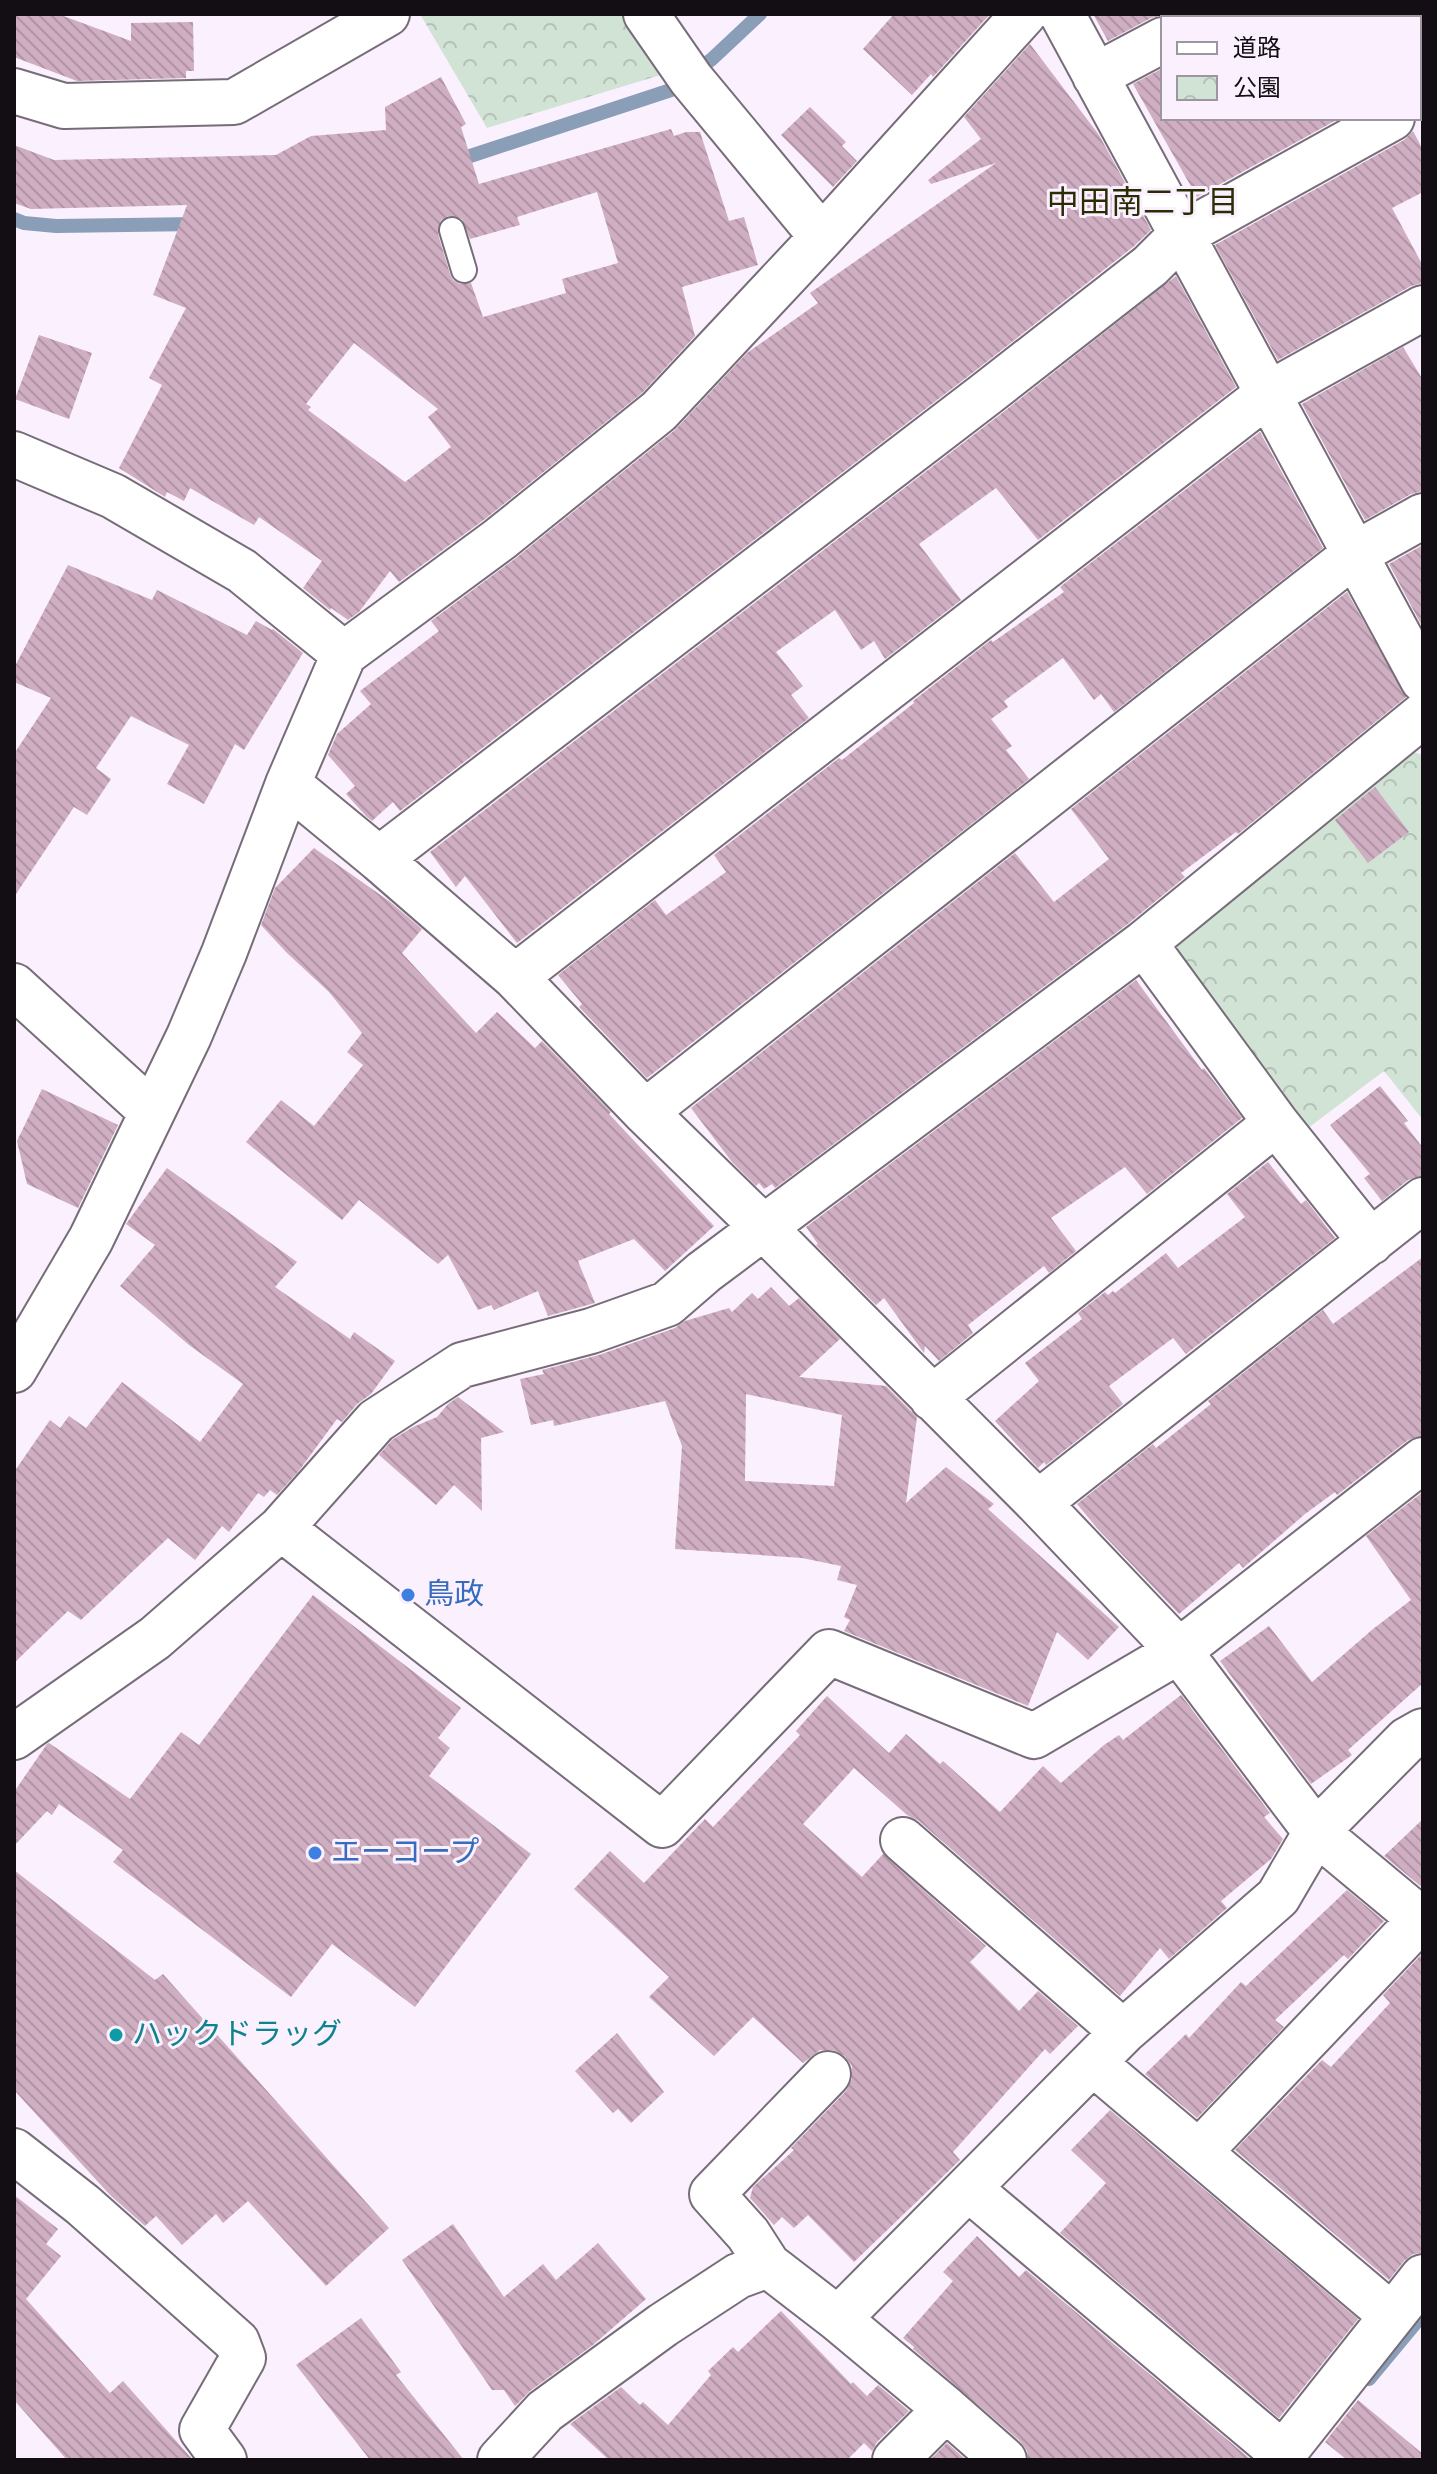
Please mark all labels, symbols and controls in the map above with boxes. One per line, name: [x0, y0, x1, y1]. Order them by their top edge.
legend: [1161, 16, 1421, 120]
text: 道路: [1233, 31, 1281, 67]
text: 公園: [1233, 71, 1281, 107]
district label: 中田南二丁目: [1047, 179, 1239, 228]
place label: 鳥政: [424, 1572, 484, 1618]
marker: 鳥政: [399, 1586, 417, 1604]
place label: エーコープ: [331, 1830, 479, 1876]
marker: エーコープ: [306, 1844, 324, 1862]
place label: ハックドラッグ: [132, 2012, 342, 2058]
marker: ハックドラッグ: [107, 2026, 125, 2044]

